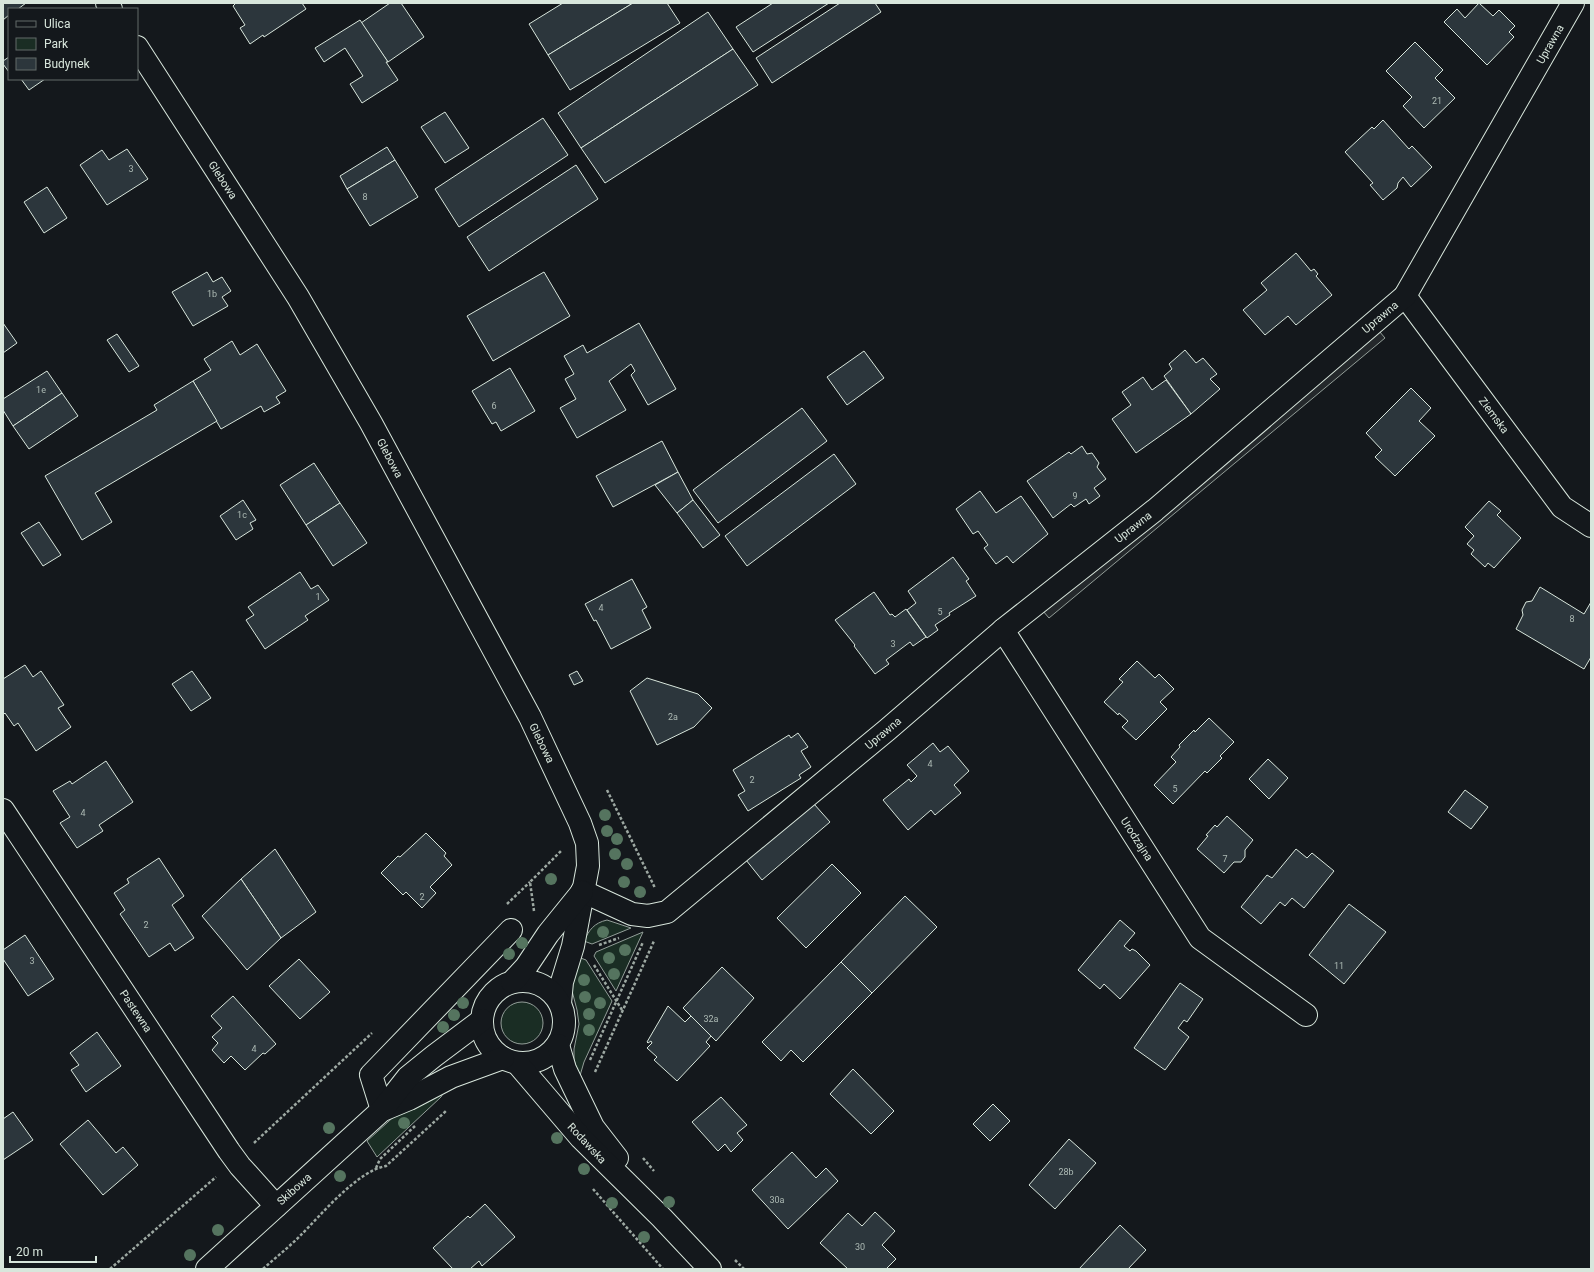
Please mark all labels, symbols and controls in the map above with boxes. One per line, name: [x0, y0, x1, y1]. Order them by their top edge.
legend: [8, 8, 138, 80]
text: Ulica: [44, 17, 70, 31]
street label: Uprawna: [1534, 22, 1567, 66]
text: Park: [44, 37, 69, 51]
text: Budynek: [44, 57, 91, 71]
house number: 21: [1432, 96, 1442, 106]
street label: Glebowa: [206, 159, 240, 202]
house number: 3: [128, 164, 134, 174]
house number: 8: [362, 192, 368, 202]
house number: 1b: [207, 289, 217, 299]
street label: Uprawna: [1360, 299, 1401, 336]
house number: 1e: [36, 385, 46, 395]
street label: Ziemska: [1476, 395, 1511, 436]
house number: 6: [491, 401, 497, 411]
street label: Glebowa: [374, 436, 405, 480]
house number: 9: [1072, 491, 1078, 501]
street label: Uprawna: [1112, 509, 1154, 546]
house number: 1c: [237, 510, 247, 520]
house number: 1: [315, 592, 321, 602]
house number: 4: [598, 603, 604, 613]
house number: 5: [937, 607, 943, 617]
house number: 8: [1569, 614, 1575, 624]
house number: 3: [890, 639, 896, 649]
house number: 2a: [668, 712, 678, 722]
street label: Uprawna: [863, 715, 904, 752]
street label: Glebowa: [526, 721, 557, 765]
house number: 4: [927, 759, 933, 769]
house number: 2: [749, 775, 755, 785]
house number: 5: [1172, 784, 1178, 794]
house number: 4: [80, 808, 86, 818]
street label: Urodzajna: [1118, 815, 1155, 864]
house number: 7: [1222, 854, 1228, 864]
house number: 2: [419, 892, 425, 902]
house number: 2: [143, 920, 149, 930]
house number: 3: [29, 956, 35, 966]
house number: 11: [1334, 961, 1344, 971]
street label: Pastewna: [117, 988, 154, 1035]
house number: 32a: [703, 1014, 719, 1024]
house number: 4: [251, 1044, 257, 1054]
street label: Rodawska: [565, 1120, 609, 1166]
house number: 28b: [1058, 1167, 1074, 1177]
street label: Skibowa: [275, 1171, 314, 1208]
house number: 30a: [769, 1195, 785, 1205]
scale bar: [10, 1238, 96, 1264]
house number: 30: [855, 1242, 865, 1252]
text: 20 m: [16, 1245, 43, 1259]

